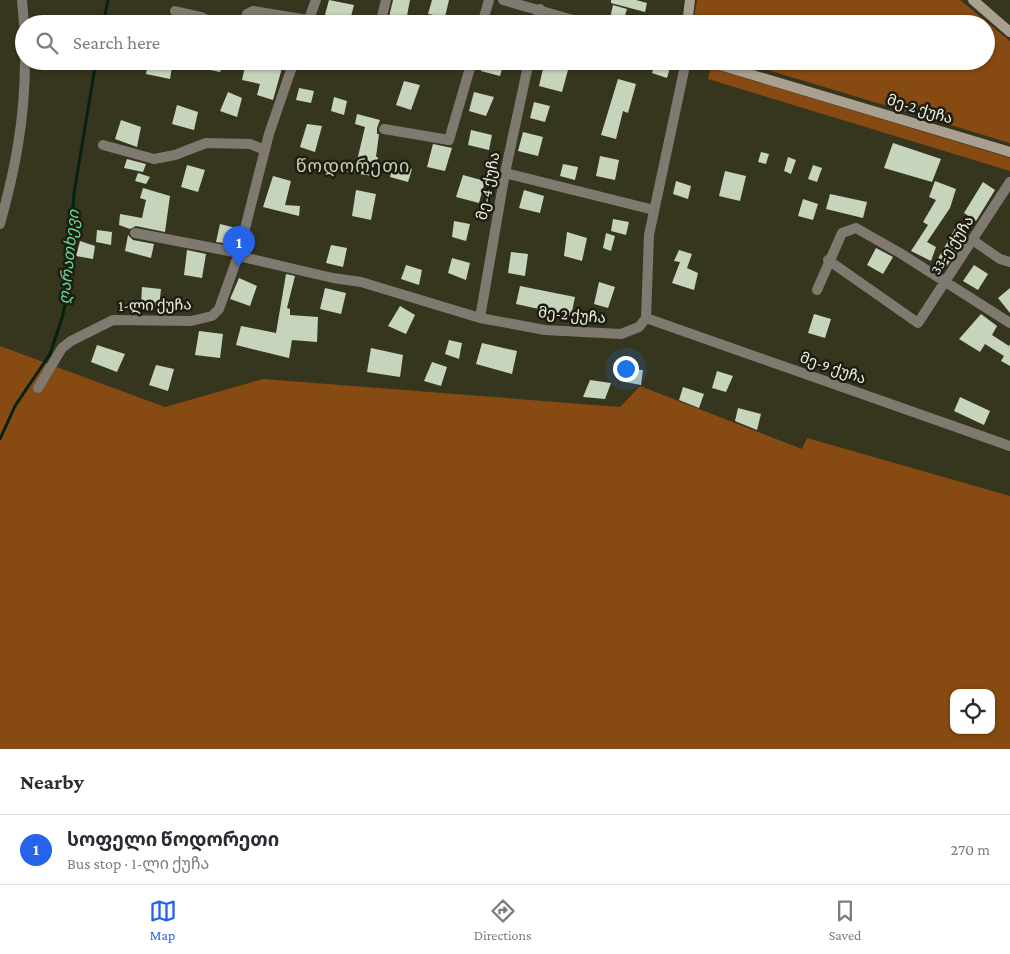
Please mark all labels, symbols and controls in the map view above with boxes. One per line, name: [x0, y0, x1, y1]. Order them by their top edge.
search box: [15, 15, 995, 70]
icon: search: [33, 29, 61, 57]
text: Search here: [73, 32, 160, 53]
street label: მე-2 ქუჩა: [885, 91, 955, 128]
street label: მე-4 ქუჩა: [474, 151, 503, 221]
district label: წოდორეთი: [296, 156, 410, 177]
water label: ღარათხევი: [55, 208, 83, 305]
street label: 33-ე ქუჩა: [927, 213, 978, 278]
pin: 1: [223, 226, 255, 267]
street label: 1-ლი ქუჩა: [118, 296, 192, 315]
street label: მე-2 ქუჩა: [537, 304, 606, 327]
street label: მე-9 ქუჩა: [798, 349, 868, 388]
your location: [613, 356, 639, 382]
map controls: [950, 689, 995, 734]
button: locate: [950, 689, 995, 734]
text: Nearby: [20, 770, 84, 794]
text: სოფელი წოდორეთი: [67, 829, 279, 850]
text: 1: [33, 841, 39, 858]
text: 270 m: [951, 841, 990, 858]
text: Bus stop · 1-ლი ქუჩა: [67, 855, 209, 872]
tab: Map: [149, 897, 177, 943]
tab: Directions: [474, 897, 532, 943]
tab: Saved: [829, 897, 861, 943]

